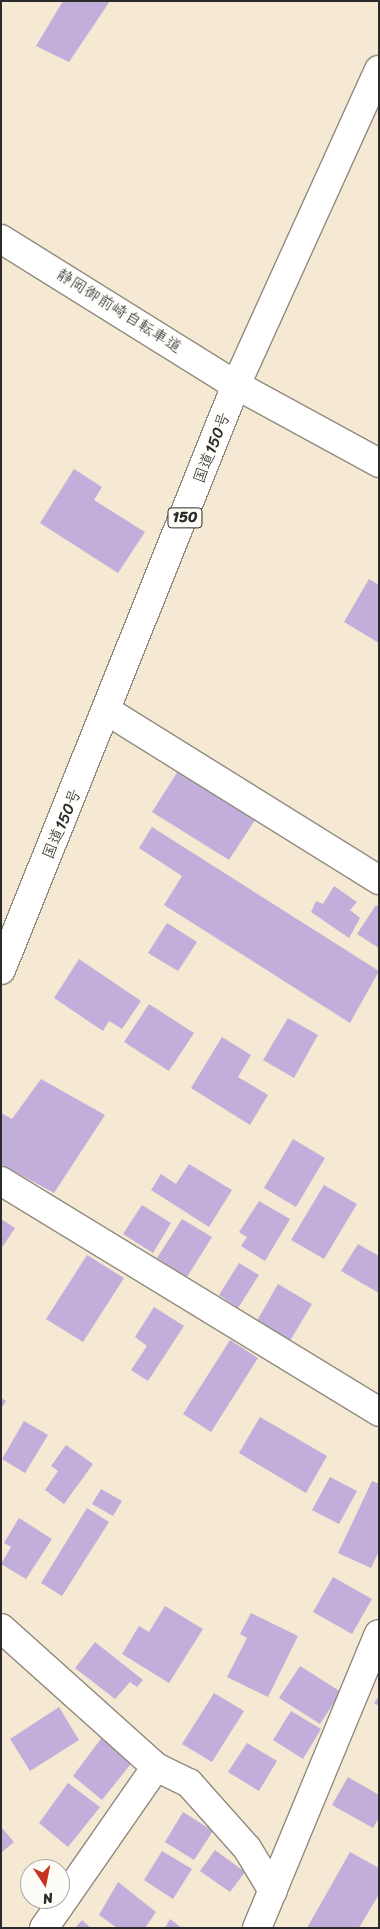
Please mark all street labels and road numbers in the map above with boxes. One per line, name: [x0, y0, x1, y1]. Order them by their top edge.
street label: 静岡御前崎自転車道: [53, 265, 185, 357]
street label: 国道150号: [190, 410, 234, 486]
road number: 150: [166, 506, 204, 530]
street label: 国道150号: [39, 786, 85, 862]

